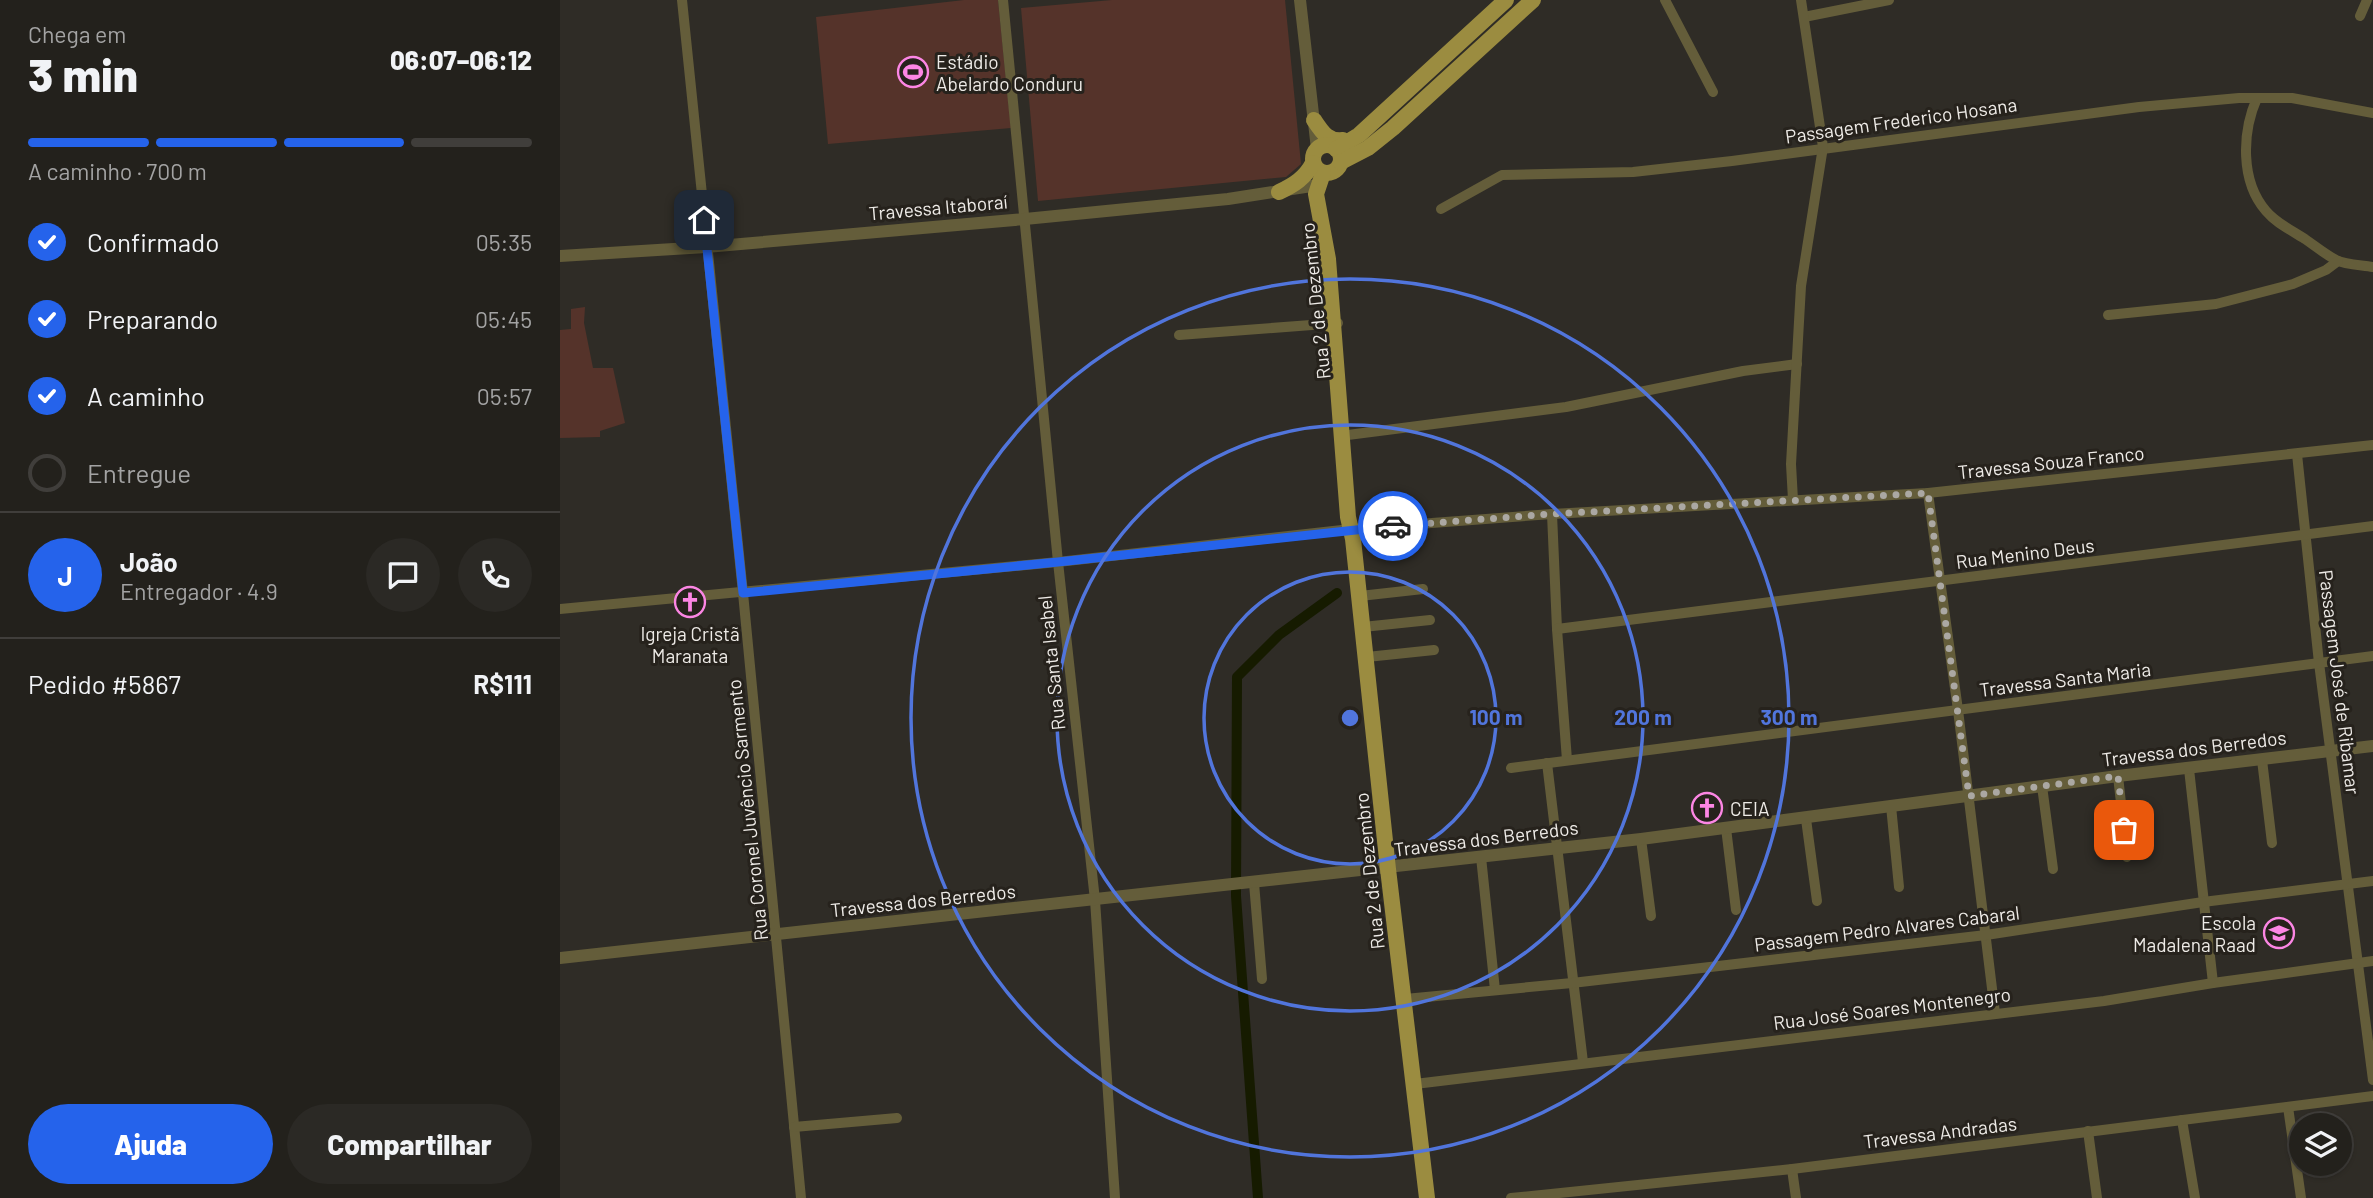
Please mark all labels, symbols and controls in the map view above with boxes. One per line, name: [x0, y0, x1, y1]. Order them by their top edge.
text: Chega em: [28, 20, 126, 48]
text: 06:07–06:12: [390, 44, 532, 75]
text: 3 min: [28, 46, 138, 101]
place label: Estádio Abelardo Conduru: [936, 50, 1083, 95]
sports icon: Estádio Abelardo Conduru: [896, 55, 930, 89]
street label: Passagem Frederico Hosana: [1784, 92, 2018, 148]
text: A caminho · 700 m: [28, 157, 207, 185]
street label: Travessa Itaboraí: [868, 189, 1008, 225]
pin: [674, 190, 734, 250]
icon: home: [685, 201, 723, 239]
street label: Rua 2 de Dezembro: [1295, 222, 1335, 380]
icon: check: [28, 223, 66, 261]
text: Confirmado: [87, 226, 219, 257]
text: 05:35: [476, 228, 532, 256]
icon: check: [28, 300, 66, 338]
text: Preparando: [87, 303, 218, 334]
text: 05:45: [475, 305, 532, 333]
icon: check: [28, 377, 66, 415]
text: A caminho: [87, 380, 205, 411]
text: 05:57: [477, 382, 532, 410]
street label: Travessa Souza Franco: [1957, 441, 2145, 483]
text: Entregue: [87, 457, 191, 488]
courier: [1358, 491, 1428, 561]
icon: car: [1374, 507, 1412, 545]
street label: Rua Menino Deus: [1954, 533, 2096, 573]
button: chat: [366, 538, 440, 612]
button: phone: [458, 538, 532, 612]
text: João: [120, 546, 178, 577]
text: J: [57, 560, 73, 591]
street label: Passagem José de Ribamar: [2315, 568, 2365, 796]
text: Entregador · 4.9: [120, 577, 278, 605]
church icon: Igreja Cristã Maranata: [673, 585, 707, 619]
street label: Rua Santa Isabel: [1032, 595, 1070, 731]
place label: Igreja Cristã Maranata: [640, 622, 740, 667]
street label: Travessa Santa Maria: [1978, 657, 2152, 701]
text: Pedido #5867: [28, 668, 181, 699]
text: R$111: [473, 668, 532, 699]
street label: Rua Coronel Juvêncio Sarmento: [722, 678, 772, 942]
text: 100 m: [1469, 704, 1523, 729]
text: 200 m: [1614, 704, 1672, 729]
text: 300 m: [1760, 704, 1818, 729]
centre of rings: [1338, 706, 1362, 730]
street label: Travessa dos Berredos: [2100, 725, 2288, 771]
church icon: CEIA: [1690, 791, 1724, 825]
street label: Rua 2 de Dezembro: [1349, 792, 1389, 950]
place label: CEIA: [1730, 797, 1769, 820]
pin: [2094, 800, 2154, 860]
icon: bag: [2105, 811, 2143, 849]
street label: Travessa dos Berredos: [1392, 815, 1580, 861]
street label: Travessa dos Berredos: [829, 879, 1017, 921]
street label: Passagem Pedro Alvares Cabaral: [1753, 900, 2021, 956]
place label: Escola Madalena Raad: [2133, 911, 2256, 956]
school or university icon: Escola Madalena Raad: [2262, 916, 2296, 950]
street label: Rua José Soares Montenegro: [1772, 982, 2012, 1034]
button: Ajuda: [28, 1104, 273, 1184]
button: Compartilhar: [287, 1104, 532, 1184]
street label: Travessa Andradas: [1862, 1111, 2018, 1153]
map controls: [2289, 1113, 2352, 1176]
button: layers: [2289, 1113, 2352, 1176]

